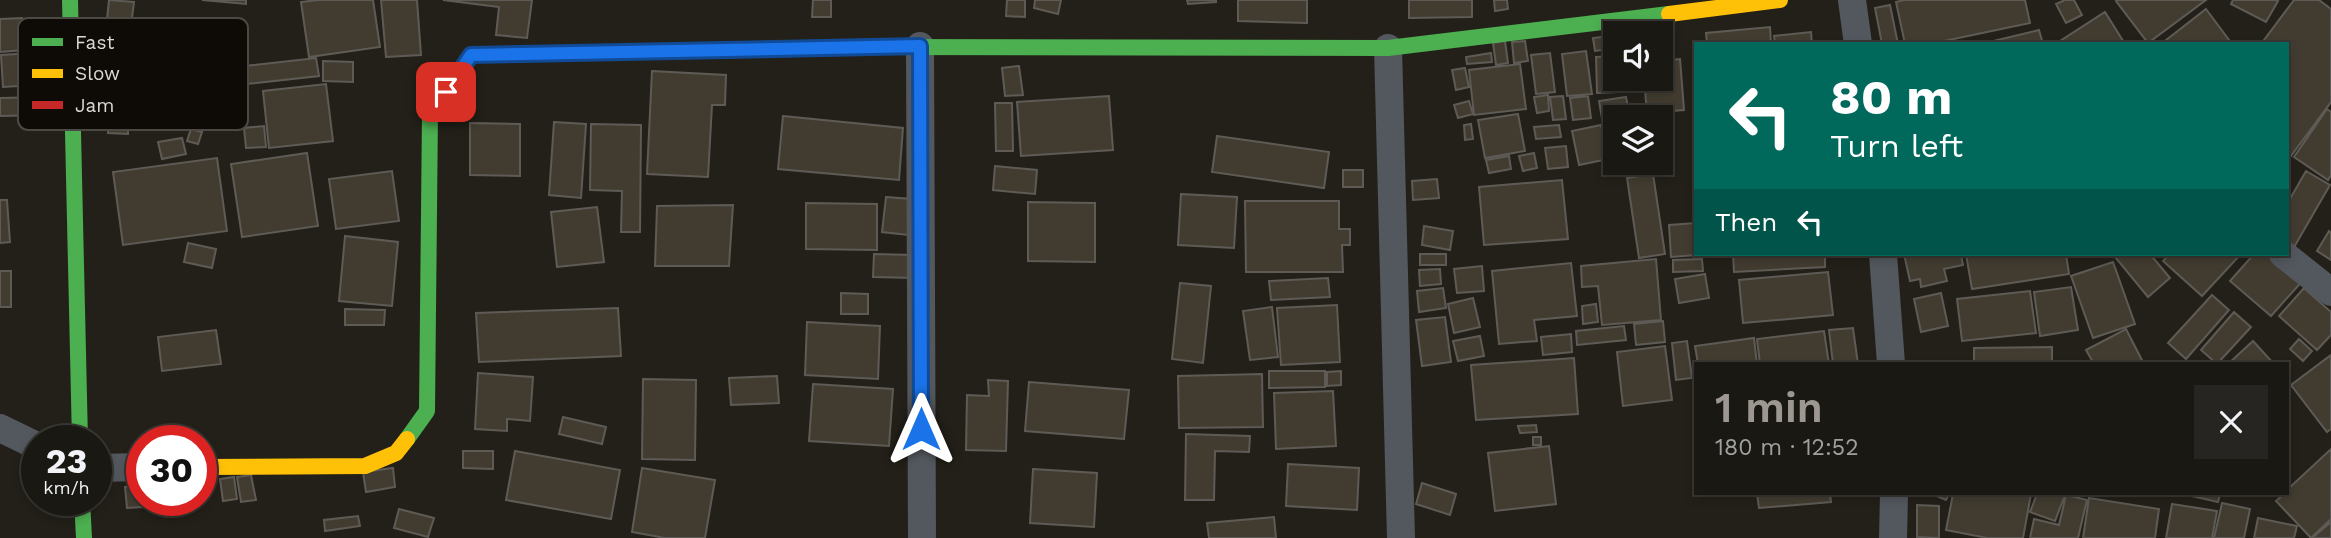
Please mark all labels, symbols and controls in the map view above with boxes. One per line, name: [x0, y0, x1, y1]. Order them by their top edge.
legend: [18, 18, 248, 130]
map controls: [1603, 21, 1673, 175]
button: sound: [1603, 21, 1673, 91]
text: Fast: [75, 31, 114, 54]
text: Slow: [75, 62, 120, 85]
pin: [416, 62, 476, 122]
text: 80 m: [1830, 68, 1952, 126]
icon: left: [1715, 70, 1806, 161]
icon: arrive: [427, 73, 465, 111]
text: Jam: [75, 94, 114, 117]
button: layers: [1603, 105, 1673, 175]
text: Turn left: [1830, 127, 1963, 165]
icon: left: [1791, 203, 1829, 241]
text: Then: [1715, 207, 1777, 237]
text: 1 min: [1715, 383, 1823, 432]
button: close: [2194, 385, 2268, 459]
position arrow: [884, 392, 958, 466]
speed limit sign: 30: [126, 425, 217, 516]
text: 180 m · 12:52: [1715, 434, 1859, 461]
text: 23: [46, 440, 87, 482]
text: km/h: [43, 477, 90, 498]

